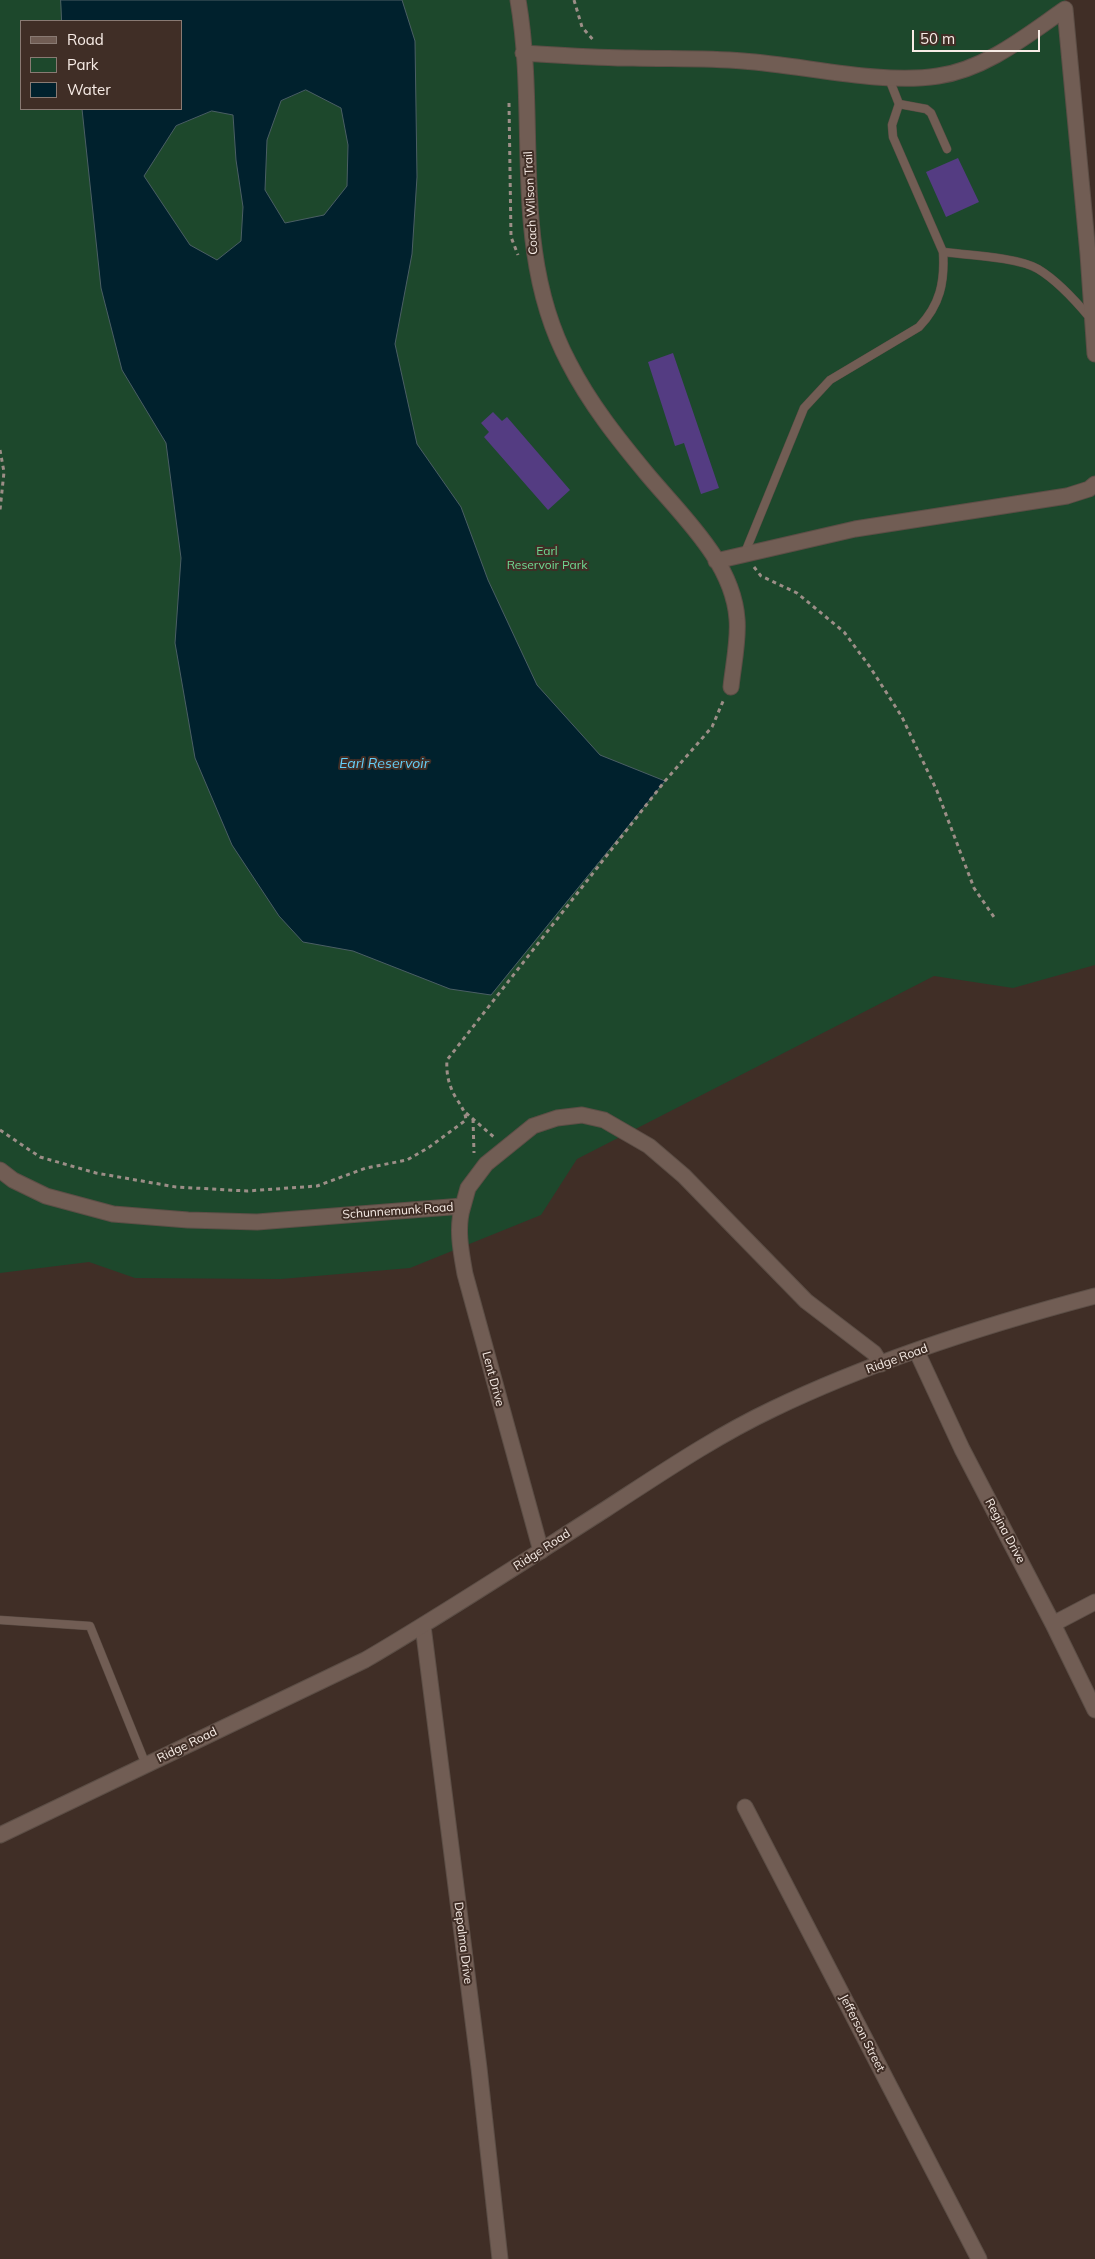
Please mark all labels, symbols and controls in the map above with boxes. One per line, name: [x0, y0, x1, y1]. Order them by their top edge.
legend: [20, 20, 182, 110]
scale bar: [915, 20, 1042, 52]
text: 50 m: [920, 29, 955, 48]
text: Road: [67, 30, 104, 49]
text: Park: [67, 55, 99, 74]
text: Water: [67, 80, 111, 99]
street label: Coach Wilson Trail: [521, 151, 541, 255]
park label: Earl Reservoir Park: [507, 544, 587, 572]
water label: Earl Reservoir: [339, 756, 429, 772]
street label: Schunnemunk Road: [342, 1200, 454, 1222]
street label: Ridge Road: [864, 1341, 930, 1377]
street label: Lent Drive: [479, 1350, 507, 1408]
street label: Regina Drive: [982, 1496, 1028, 1566]
street label: Ridge Road: [511, 1526, 573, 1574]
street label: Ridge Road: [155, 1724, 219, 1766]
street label: Depalma Drive: [451, 1901, 475, 1985]
street label: Jefferson Street: [836, 1992, 888, 2074]

